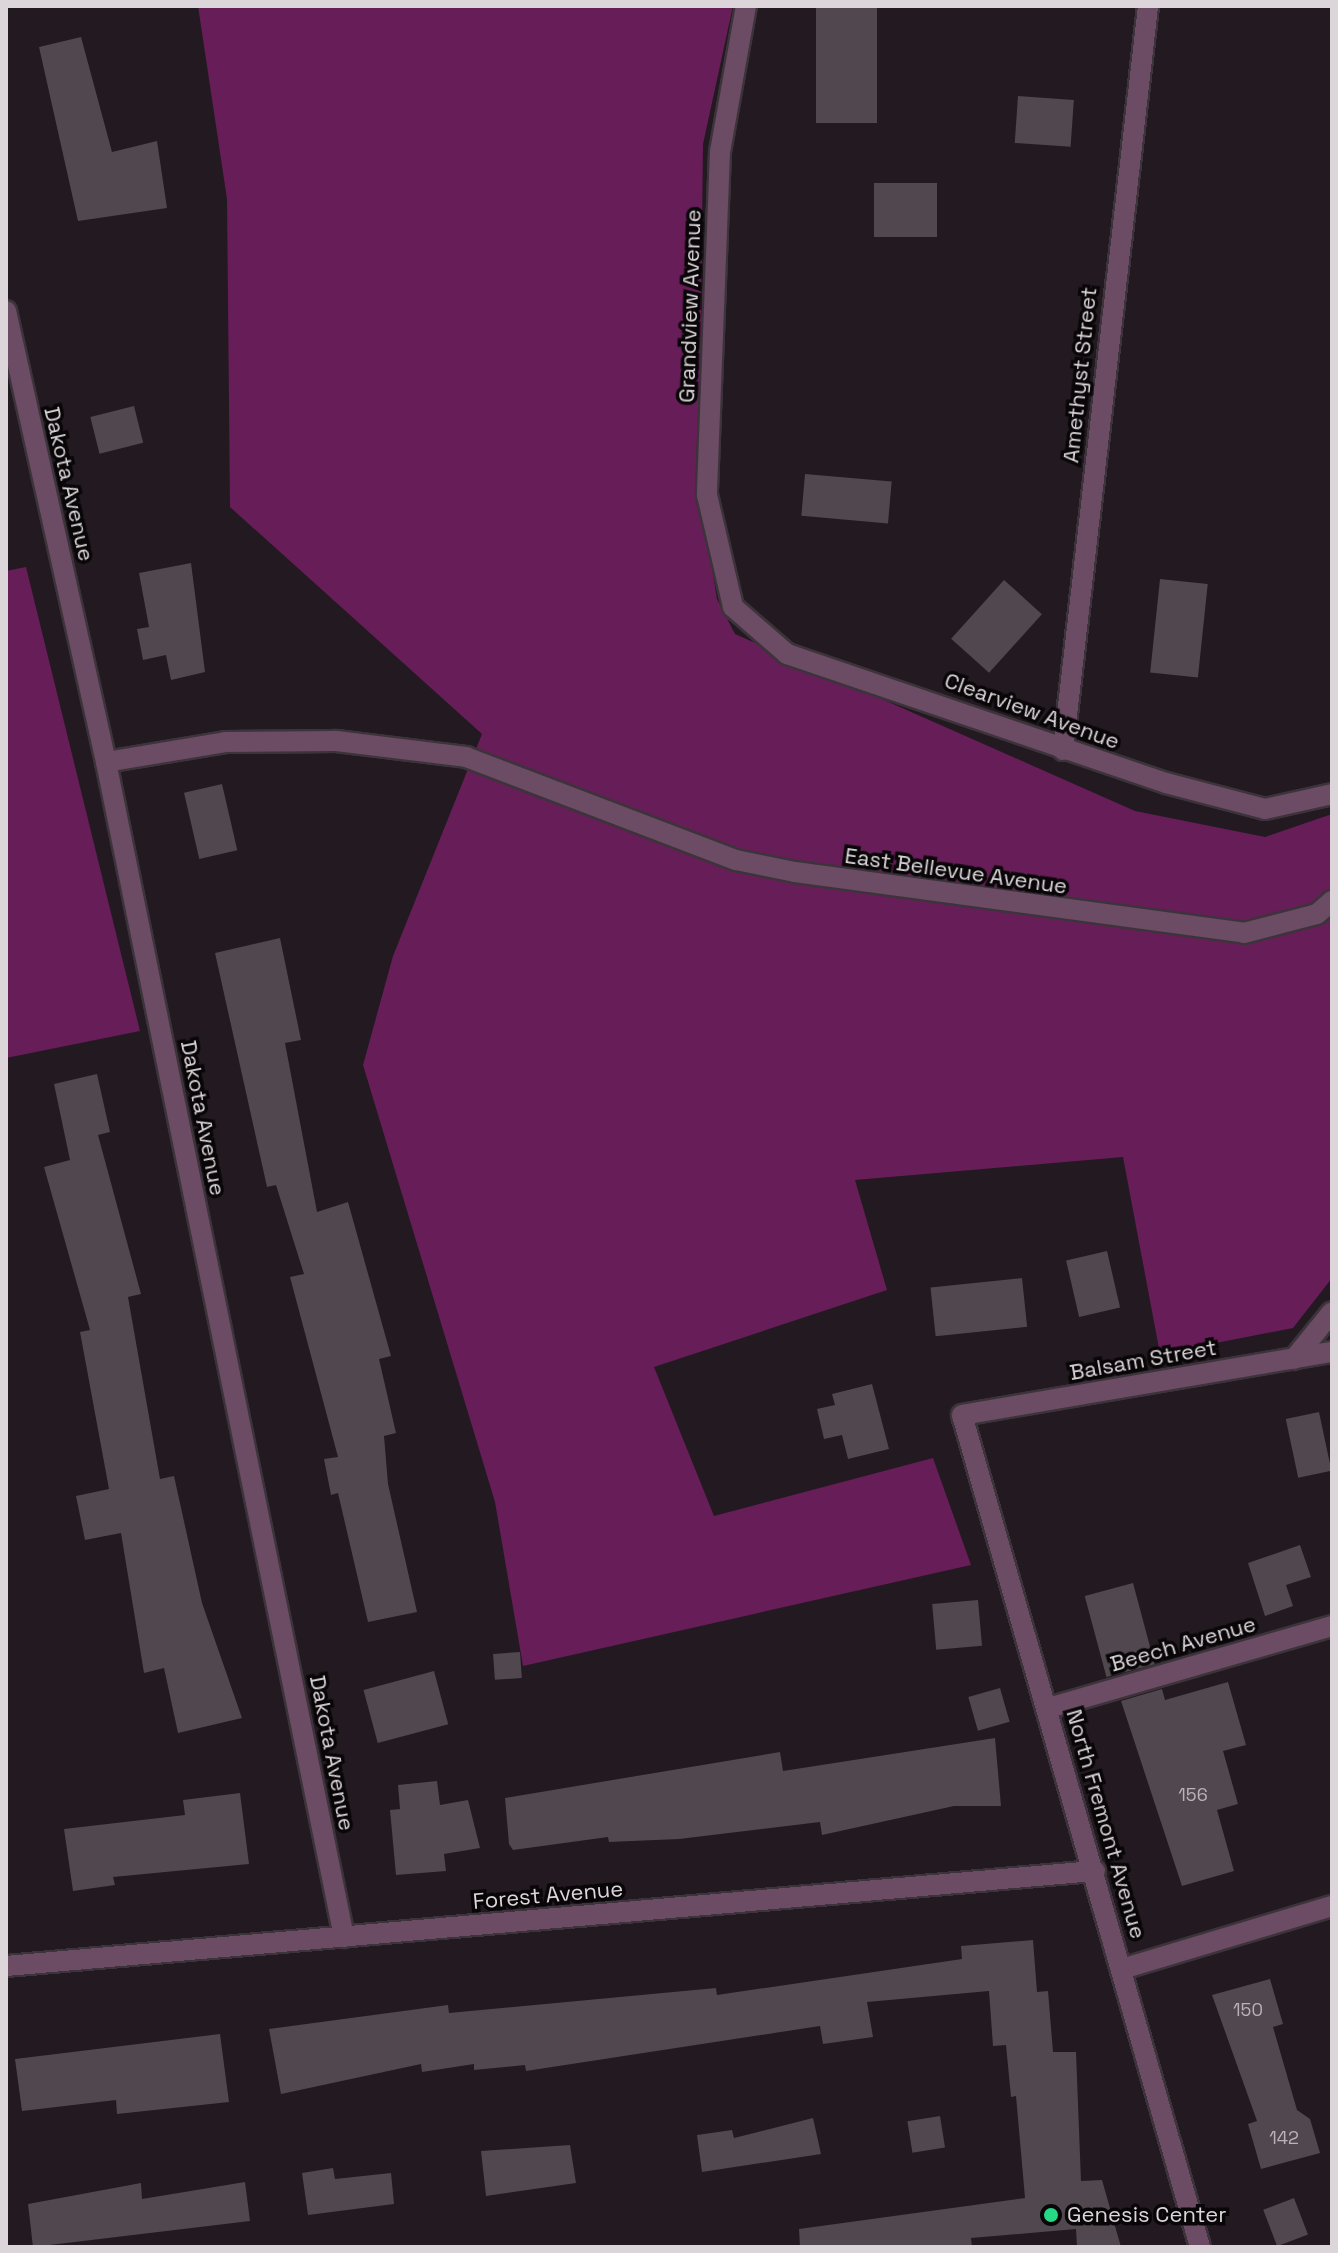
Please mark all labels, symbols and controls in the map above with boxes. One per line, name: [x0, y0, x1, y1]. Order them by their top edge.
street label: Grandview Avenue: [673, 209, 707, 403]
street label: Amethyst Street: [1058, 286, 1102, 464]
street label: Dakota Avenue: [38, 404, 100, 564]
street label: Clearview Avenue: [941, 667, 1123, 755]
street label: East Bellevue Avenue: [843, 842, 1069, 900]
street label: Dakota Avenue: [175, 1038, 231, 1198]
street label: Balsam Street: [1068, 1334, 1218, 1386]
street label: Beech Avenue: [1107, 1611, 1259, 1677]
street label: Dakota Avenue: [304, 1673, 360, 1833]
street label: North Fremont Avenue: [1061, 1706, 1151, 1942]
house number: 156: [1178, 1784, 1208, 1806]
street label: Forest Avenue: [472, 1875, 624, 1915]
house number: 150: [1233, 1999, 1263, 2021]
house number: 142: [1269, 2127, 1299, 2149]
place label: Genesis Center: [1067, 2202, 1227, 2228]
marker: Genesis Center: [1042, 2206, 1060, 2224]

